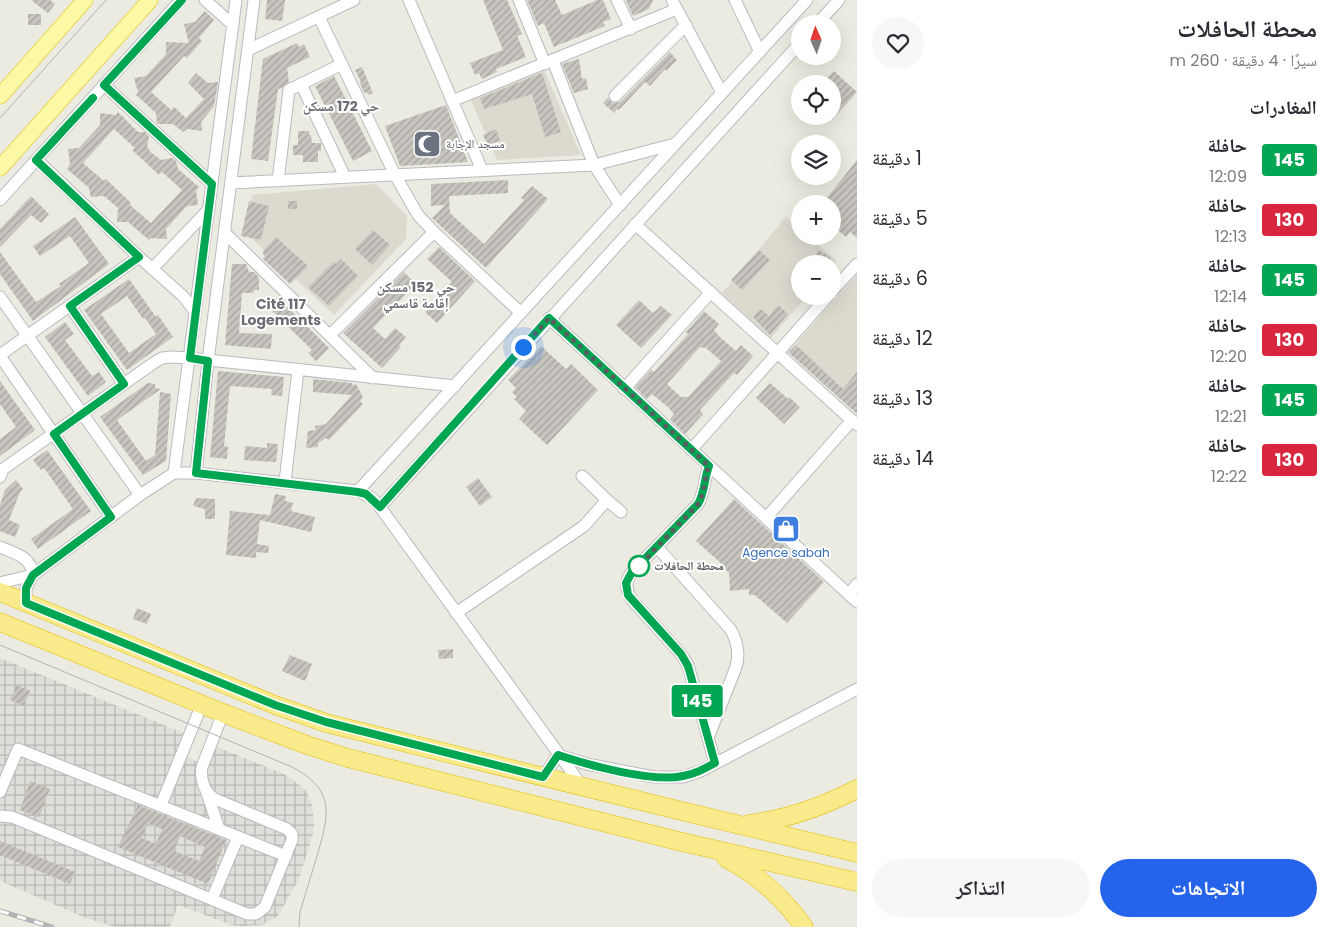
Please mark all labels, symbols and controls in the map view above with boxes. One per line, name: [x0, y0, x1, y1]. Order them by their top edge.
text: محطة الحافلات: [1177, 12, 1317, 45]
north arrow: [791, 15, 841, 65]
map controls: [791, 15, 841, 305]
button: heart: [872, 17, 924, 69]
text: سيرًا · 4 دقيقة · 260 m: [1169, 49, 1317, 72]
button: locate: [791, 75, 841, 125]
text: المغادرات: [1250, 94, 1317, 121]
district label: حي 172 مسكن: [303, 96, 379, 117]
mosque icon: مسجد الإجابة: [412, 129, 442, 159]
text: حافلة: [1208, 132, 1247, 159]
place label: مسجد الإجابة: [446, 135, 505, 152]
button: layers: [791, 135, 841, 185]
text: 1 دقيقة: [872, 145, 922, 172]
text: 145: [1274, 147, 1305, 172]
text: 12:09: [1209, 165, 1247, 188]
text: حافلة: [1208, 192, 1247, 219]
button: +: [791, 195, 841, 245]
text: 5 دقيقة: [872, 205, 928, 232]
text: 130: [1275, 207, 1304, 232]
text: 12:13: [1215, 225, 1247, 248]
text: حافلة: [1208, 252, 1247, 279]
button: −: [791, 255, 841, 305]
text: 6 دقيقة: [872, 265, 928, 292]
text: 145: [1274, 267, 1305, 292]
district label: حي 152 مسكن إقامة قاسمي: [377, 277, 455, 314]
text: 12:14: [1214, 285, 1247, 308]
district label: Cité 117 Logements: [241, 294, 321, 330]
text: حافلة: [1208, 312, 1247, 339]
text: 12 دقيقة: [872, 325, 933, 352]
text: 130: [1275, 327, 1304, 352]
your location: [511, 335, 536, 360]
text: 12:20: [1210, 345, 1247, 368]
text: حافلة: [1208, 372, 1247, 399]
text: 13 دقيقة: [872, 385, 933, 412]
text: 145: [1274, 387, 1305, 412]
text: 12:21: [1215, 405, 1247, 428]
text: حافلة: [1208, 432, 1247, 459]
text: 14 دقيقة: [872, 445, 934, 472]
text: 130: [1275, 447, 1304, 472]
text: 12:22: [1211, 465, 1247, 488]
shop icon: Agence sabah: [771, 514, 801, 544]
place label: Agence sabah: [742, 544, 830, 561]
marker: محطة الحافلات: [628, 555, 650, 577]
place label: محطة الحافلات: [654, 557, 724, 574]
line badge: 145: [668, 685, 726, 717]
text: 145: [682, 688, 712, 713]
button: التذاكر: [872, 859, 1090, 917]
button: الاتجاهات: [1100, 859, 1317, 917]

